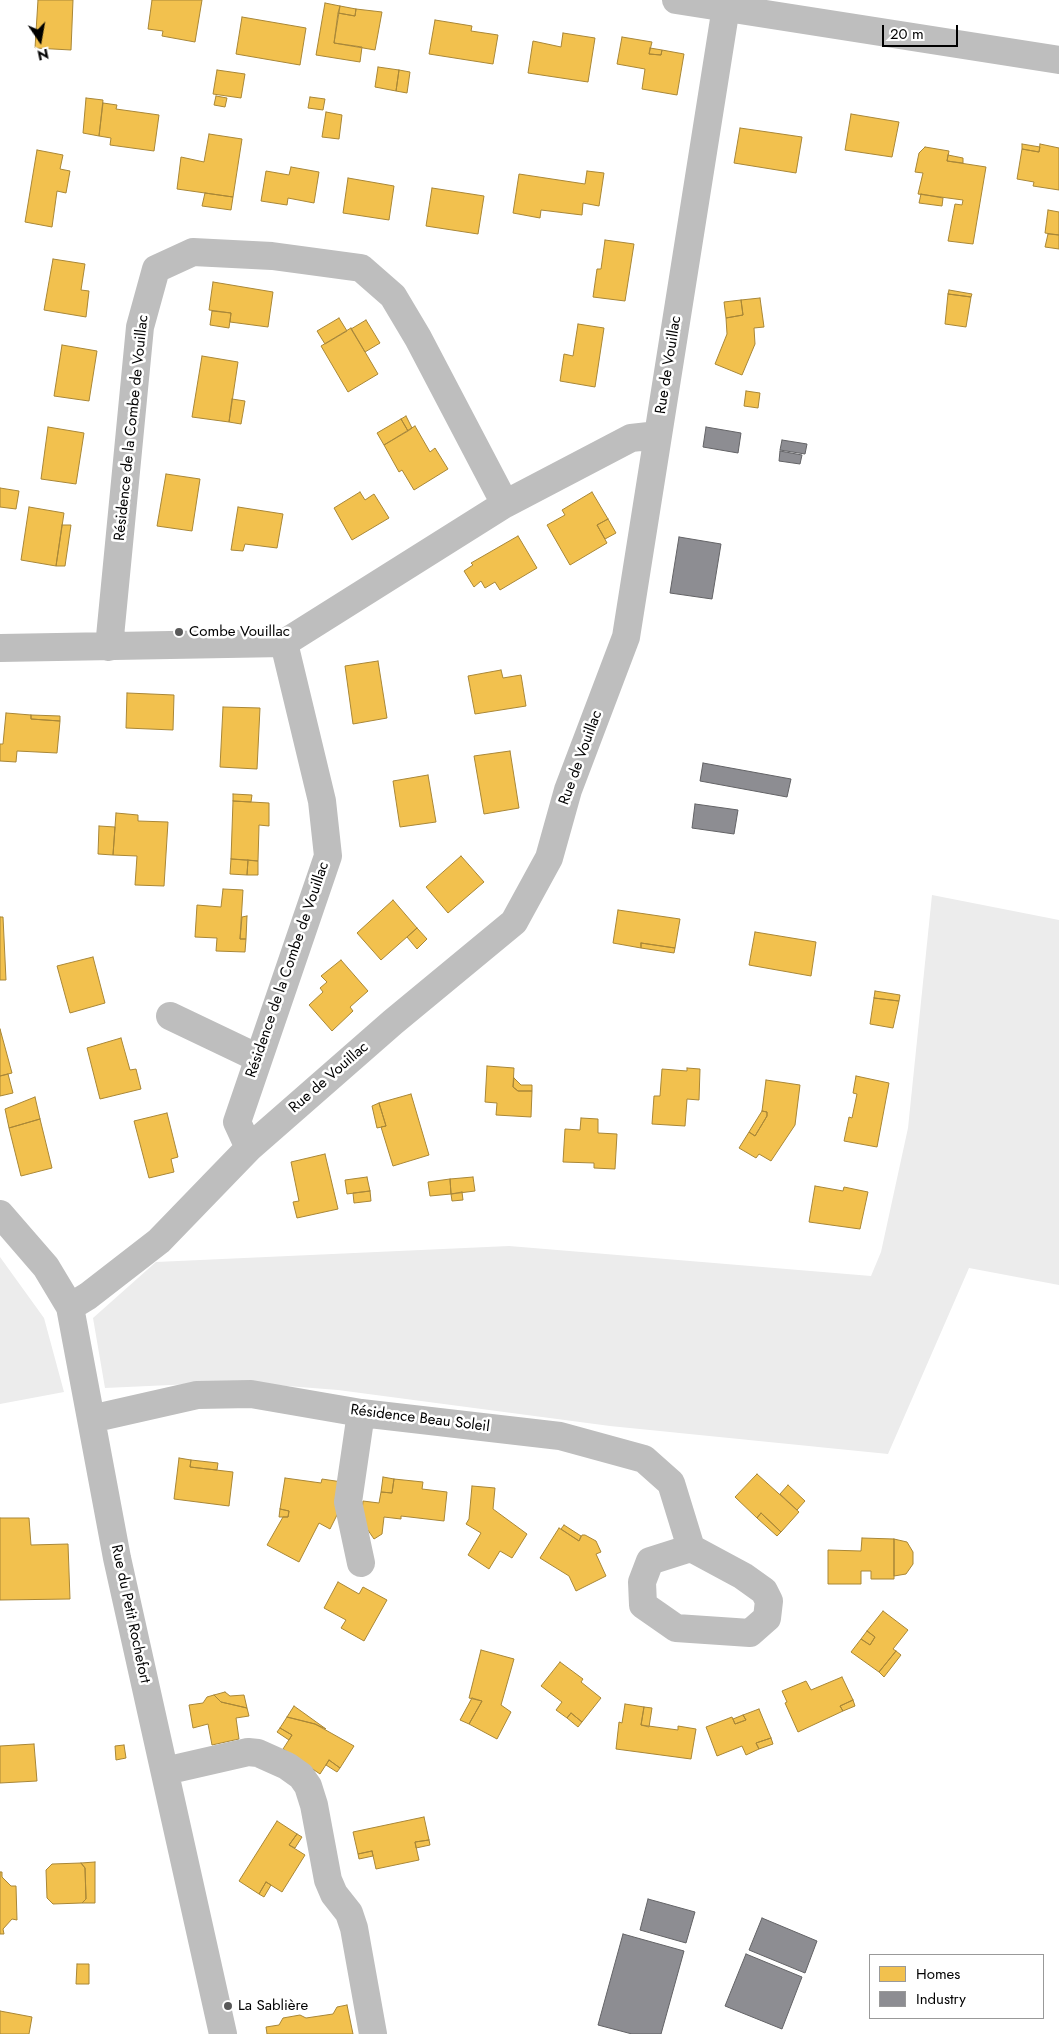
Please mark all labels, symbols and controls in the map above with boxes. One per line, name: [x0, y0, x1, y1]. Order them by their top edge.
north arrow: [15, 15, 65, 65]
scale bar: [884, 15, 960, 47]
text: 20 m: [890, 23, 924, 45]
text: N: [36, 44, 51, 66]
street label: Résidence de la Combe de Vouillac: [111, 314, 153, 542]
street label: Rue de Vouillac: [652, 315, 686, 415]
place label: Combe Vouillac: [189, 623, 290, 641]
marker: Combe Vouillac: [173, 626, 185, 638]
street label: Rue de Vouillac: [556, 708, 606, 808]
street label: Résidence de la Combe de Vouillac: [243, 860, 333, 1080]
street label: Rue de Vouillac: [286, 1039, 372, 1117]
street label: Résidence Beau Soleil: [349, 1402, 491, 1436]
street label: Rue du Petit Rochefort: [107, 1543, 153, 1685]
legend: [869, 1954, 1044, 2019]
text: Homes: [916, 1963, 960, 1985]
text: Industry: [916, 1988, 966, 2010]
place label: La Sablière: [238, 1997, 308, 2015]
marker: La Sablière: [222, 2000, 234, 2012]

